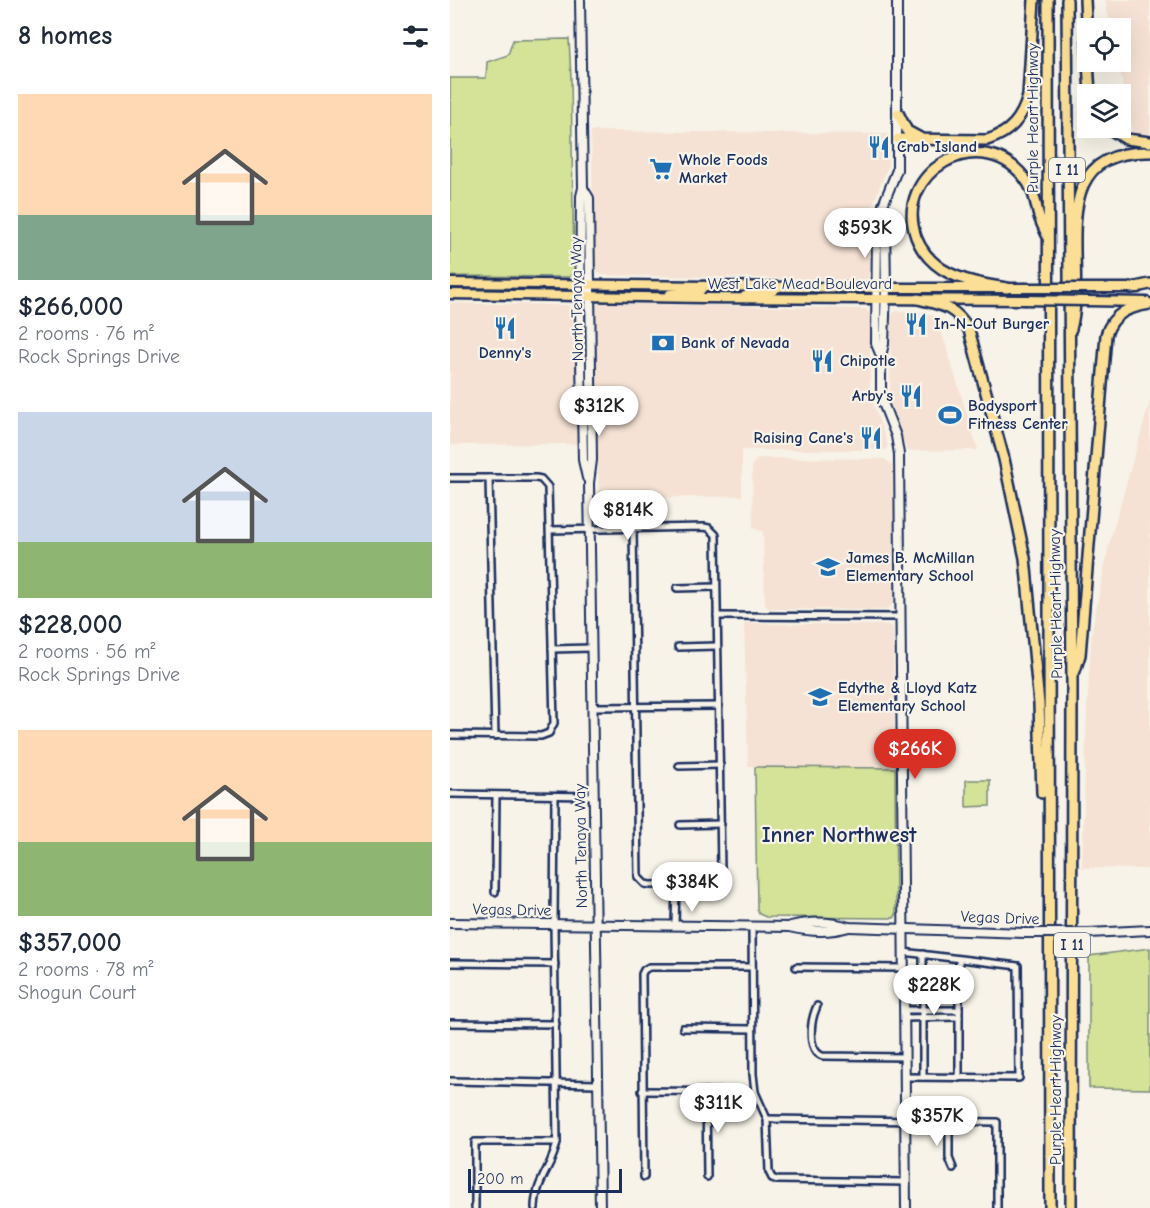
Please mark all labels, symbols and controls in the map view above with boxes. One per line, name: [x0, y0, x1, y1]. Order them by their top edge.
map controls: [1077, 18, 1131, 138]
button: locate: [1077, 18, 1131, 72]
icon: filters: [399, 20, 432, 53]
text: 8 homes: [18, 21, 112, 51]
street label: Purple Heart Highway: [1024, 42, 1042, 193]
button: layers: [1077, 84, 1131, 138]
icon: home: [171, 133, 279, 241]
restaurant icon: Crab Island: [866, 134, 892, 160]
place label: Crab Island: [897, 138, 977, 156]
place label: Whole Foods Market: [679, 151, 768, 187]
supermarket icon: Whole Foods Market: [648, 156, 674, 182]
road number: I 11: [1049, 158, 1085, 182]
pin: $593K: [823, 208, 907, 259]
text: $593K: [838, 216, 892, 239]
street label: North Tenaya Way: [567, 236, 587, 362]
street label: West Lake Mead Boulevard: [708, 275, 892, 293]
text: $266,000: [18, 292, 123, 322]
restaurant icon: In-N-Out Burger: [903, 311, 929, 337]
restaurant icon: Denny's: [492, 315, 518, 341]
place label: In-N-Out Burger: [934, 315, 1050, 333]
text: 2 rooms · 76 m²: [18, 322, 154, 345]
bank icon: Bank of Nevada: [650, 330, 676, 356]
place label: Bank of Nevada: [681, 334, 790, 352]
place label: Denny's: [479, 344, 532, 362]
text: Rock Springs Drive: [18, 345, 180, 368]
restaurant icon: Chipotle: [809, 348, 835, 374]
place label: Chipotle: [840, 352, 896, 370]
restaurant icon: Arby's: [898, 383, 924, 409]
pin: $312K: [557, 386, 641, 437]
place label: Arby's: [852, 387, 893, 405]
text: $312K: [574, 394, 624, 417]
place label: Bodysport Fitness Center: [968, 397, 1068, 433]
sports icon: Bodysport Fitness Center: [937, 402, 963, 428]
restaurant icon: Raising Cane's: [858, 425, 884, 451]
place label: Raising Cane's: [753, 429, 853, 447]
icon: home: [171, 451, 279, 559]
pin: $814K: [586, 490, 670, 541]
text: $814K: [603, 498, 653, 521]
street label: Purple Heart Highway: [1046, 528, 1066, 679]
place label: James B. McMillan Elementary School: [846, 549, 975, 585]
school or university icon: James B. McMillan Elementary School: [815, 554, 841, 580]
text: $228,000: [18, 610, 122, 640]
text: 2 rooms · 56 m²: [18, 640, 156, 663]
text: Rock Springs Drive: [18, 663, 180, 686]
place label: Edythe & Lloyd Katz Elementary School: [838, 679, 977, 715]
school or university icon: Edythe & Lloyd Katz Elementary School: [807, 684, 833, 710]
pin: $266K: [873, 729, 957, 780]
text: $266K: [888, 737, 942, 760]
icon: home: [171, 769, 279, 877]
street label: North Tenaya Way: [571, 783, 591, 909]
district label: Inner Northwest: [762, 822, 917, 848]
pin: $384K: [650, 862, 734, 913]
text: $384K: [666, 870, 718, 893]
street label: Vegas Drive: [472, 900, 552, 920]
street label: Vegas Drive: [960, 908, 1040, 928]
text: $357,000: [18, 928, 122, 958]
road number: I 11: [1054, 933, 1090, 957]
text: 2 rooms · 78 m²: [18, 958, 154, 981]
pin: $228K: [892, 965, 976, 1016]
text: $228K: [907, 973, 961, 996]
text: Shogun Court: [18, 981, 136, 1004]
street label: Purple Heart Highway: [1047, 1014, 1065, 1165]
pin: $311K: [676, 1083, 760, 1134]
text: $311K: [694, 1091, 742, 1114]
pin: $357K: [895, 1096, 979, 1147]
text: $357K: [911, 1104, 963, 1127]
scale bar: [468, 1166, 622, 1194]
text: 200 m: [477, 1170, 523, 1188]

